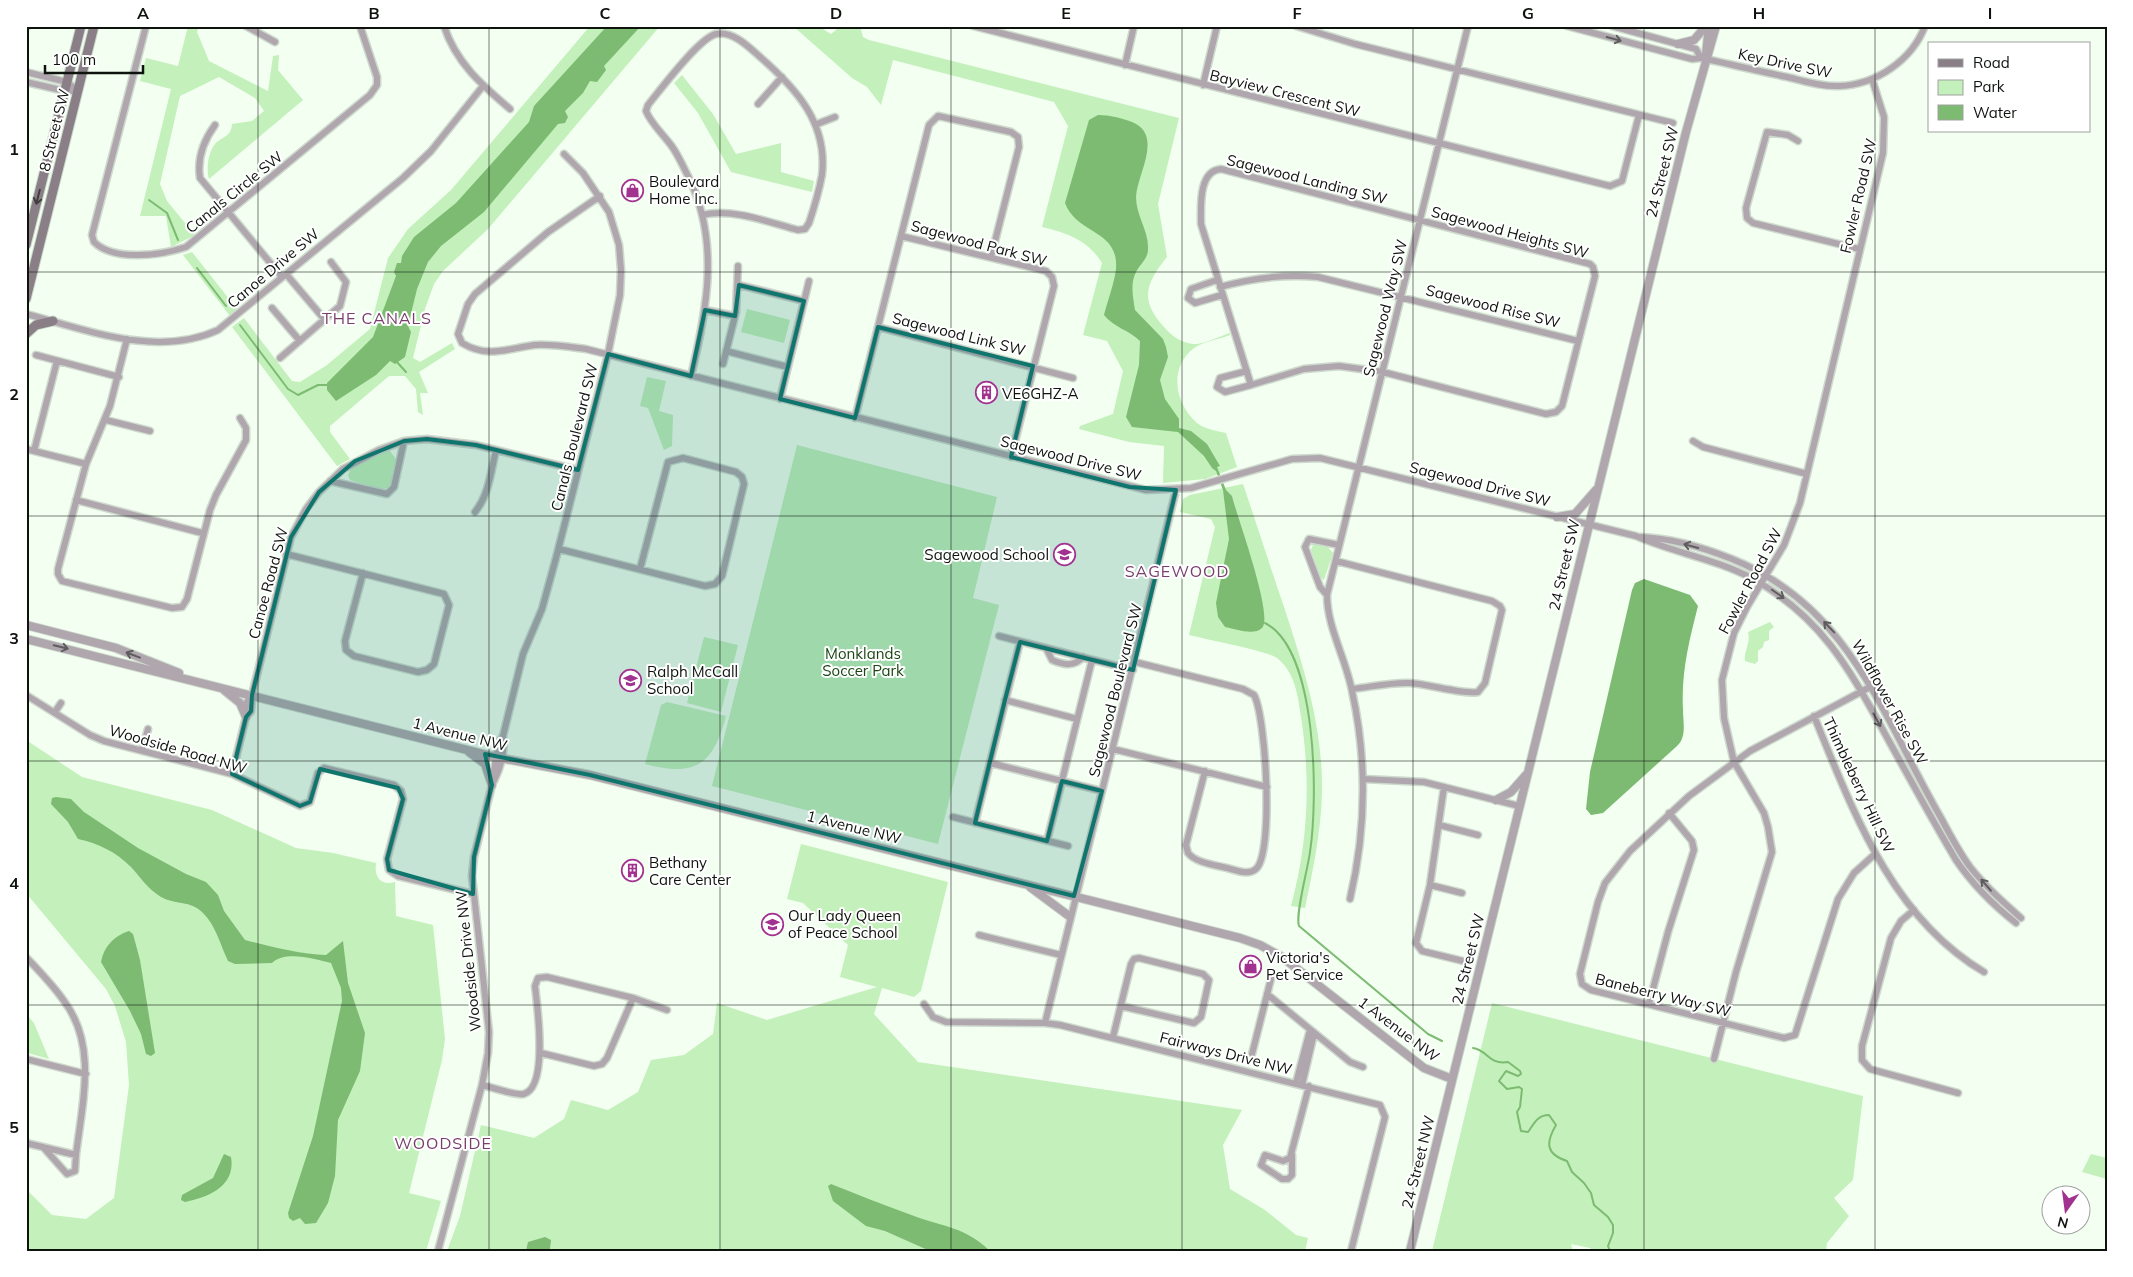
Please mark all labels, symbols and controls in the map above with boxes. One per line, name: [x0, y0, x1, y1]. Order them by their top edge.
text: A: [137, 3, 149, 23]
text: B: [368, 3, 380, 23]
text: C: [600, 3, 611, 23]
text: D: [830, 3, 842, 23]
text: E: [1061, 3, 1071, 23]
text: F: [1292, 3, 1302, 23]
text: G: [1522, 3, 1534, 23]
text: H: [1753, 3, 1765, 23]
text: I: [1988, 3, 1992, 23]
one-way arrow: [1606, 34, 1622, 44]
scale bar: [45, 42, 142, 74]
legend: [1928, 42, 2090, 132]
street label: Key Drive SW: [1736, 44, 1834, 82]
text: 100 m: [52, 50, 96, 69]
text: Road: [1973, 53, 2010, 72]
street label: Bayview Crescent SW: [1208, 65, 1362, 121]
text: Park: [1973, 77, 2005, 96]
street label: 8 Street SW: [35, 87, 73, 173]
text: Water: [1973, 103, 2017, 122]
street label: 24 Street SW: [1642, 124, 1683, 220]
street label: Fowler Road SW: [1836, 136, 1881, 255]
text: 1: [9, 139, 19, 159]
street label: Canals Circle SW: [181, 147, 287, 237]
street label: Sagewood Landing SW: [1225, 150, 1389, 208]
place label: Boulevard Home Inc.: [649, 172, 719, 208]
shop icon: Boulevard Home Inc.: [621, 178, 645, 202]
one-way arrow: [33, 189, 42, 205]
street label: Sagewood Heights SW: [1429, 202, 1591, 262]
street label: Sagewood Park SW: [909, 216, 1049, 270]
street label: Canoe Drive SW: [223, 224, 323, 312]
street label: Sagewood Way SW: [1359, 237, 1411, 379]
street label: Sagewood Rise SW: [1424, 280, 1562, 332]
district label: THE CANALS: [322, 308, 432, 328]
street label: Sagewood Link SW: [890, 308, 1028, 360]
street label: Canals Boulevard SW: [546, 361, 602, 513]
building icon: VE6GHZ-A: [974, 381, 998, 405]
text: 2: [9, 384, 19, 404]
place label: VE6GHZ-A: [1002, 384, 1079, 403]
street label: Sagewood Drive SW: [999, 431, 1144, 485]
street label: Sagewood Drive SW: [1408, 457, 1553, 511]
street label: 24 Street SW: [1544, 517, 1584, 613]
street label: Fowler Road SW: [1714, 524, 1786, 637]
street label: Canoe Road SW: [244, 525, 292, 641]
one-way arrow: [1684, 540, 1700, 550]
school or university icon: Sagewood School: [1053, 542, 1077, 566]
place label: Sagewood School: [924, 545, 1049, 564]
district label: SAGEWOOD: [1125, 561, 1229, 581]
one-way arrow: [1770, 589, 1784, 599]
street label: Sagewood Boulevard SW: [1084, 601, 1146, 779]
one-way arrow: [1823, 621, 1835, 633]
text: 3: [9, 628, 19, 648]
street label: Wildflower Rise SW: [1848, 636, 1932, 768]
one-way arrow: [53, 643, 69, 652]
park label: Monklands Soccer Park: [822, 644, 904, 680]
one-way arrow: [126, 650, 141, 659]
place label: Ralph McCall School: [647, 662, 738, 698]
school or university icon: Ralph McCall School: [619, 668, 643, 692]
street label: 1 Avenue NW: [411, 713, 510, 755]
one-way arrow: [1872, 713, 1882, 728]
street label: Thimbleberry Hill SW: [1819, 714, 1899, 856]
street label: Woodside Road NW: [107, 720, 249, 778]
street label: 1 Avenue NW: [805, 806, 904, 848]
place label: Bethany Care Center: [649, 853, 731, 889]
building icon: Bethany Care Center: [621, 859, 645, 883]
text: 4: [9, 873, 19, 893]
one-way arrow: [1980, 878, 1991, 891]
street label: Woodside Drive NW: [451, 889, 485, 1033]
place label: Our Lady Queen of Peace School: [788, 906, 901, 942]
street label: 24 Street SW: [1448, 911, 1489, 1007]
school or university icon: Our Lady Queen of Peace School: [760, 912, 784, 936]
place label: Victoria's Pet Service: [1266, 948, 1343, 984]
shop icon: Victoria's Pet Service: [1238, 954, 1262, 978]
street label: Baneberry Way SW: [1593, 969, 1733, 1021]
street label: 1 Avenue NW: [1355, 992, 1444, 1066]
street label: Fairways Drive NW: [1158, 1027, 1294, 1079]
street label: 24 Street NW: [1397, 1113, 1439, 1210]
text: 5: [9, 1117, 19, 1137]
district label: WOODSIDE: [394, 1133, 492, 1153]
north arrow: [2040, 1184, 2090, 1234]
text: N: [2056, 1213, 2070, 1233]

